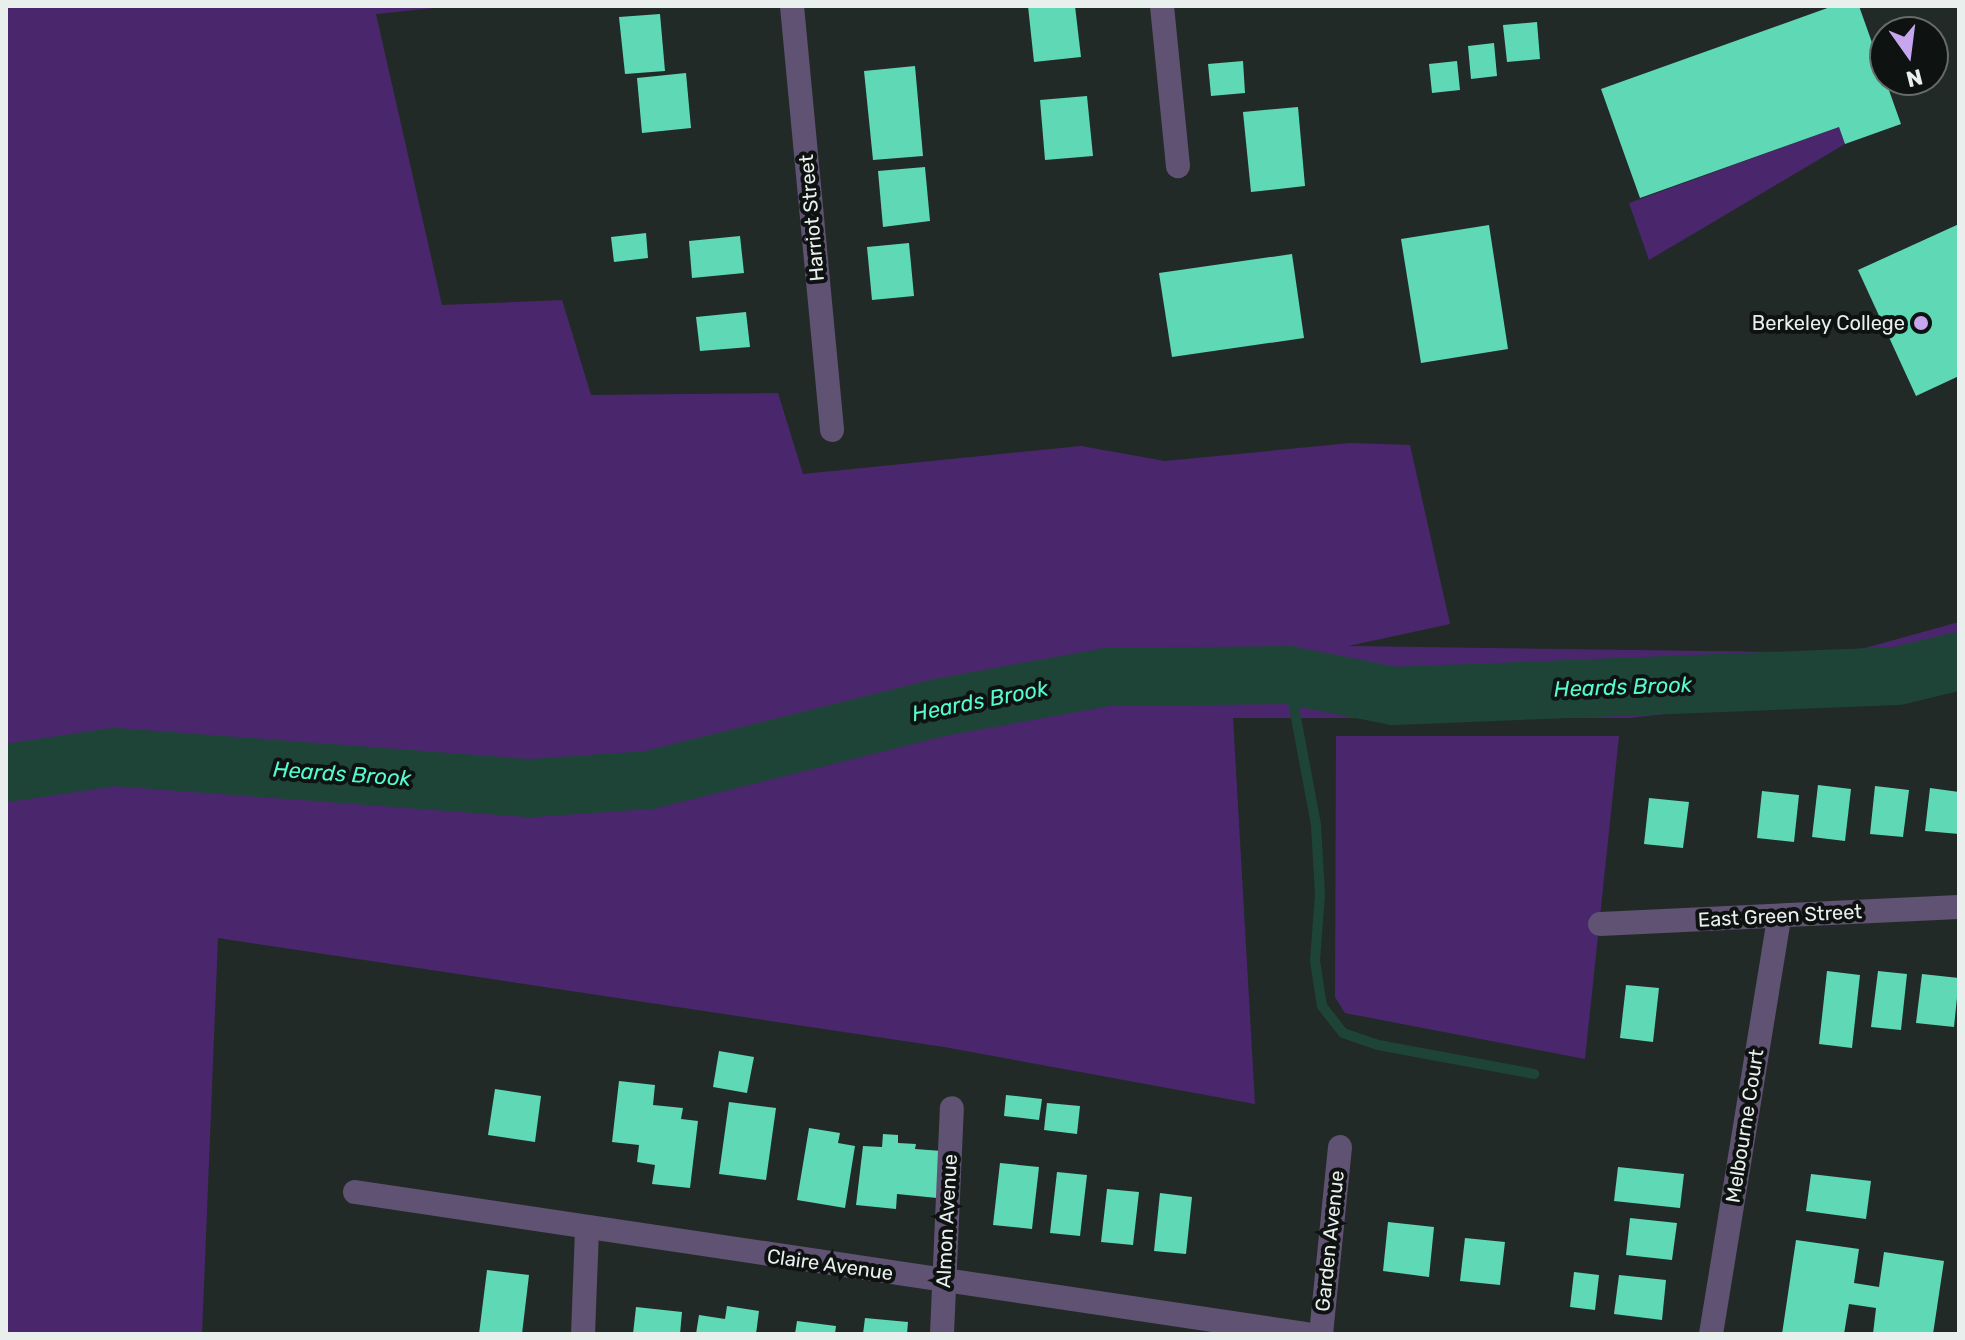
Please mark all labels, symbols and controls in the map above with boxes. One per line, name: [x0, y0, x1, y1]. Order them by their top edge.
north arrow: [1869, 16, 1949, 96]
text: N: [1904, 63, 1925, 93]
street label: Harriot Street: [794, 154, 830, 282]
place label: Berkeley College: [1751, 311, 1905, 335]
marker: Berkeley College: [1912, 314, 1930, 332]
water label: Heards Brook: [1553, 671, 1693, 703]
water label: Heards Brook: [910, 675, 1050, 727]
water label: Heards Brook: [272, 756, 412, 792]
street label: East Green Street: [1697, 900, 1863, 932]
street label: Melbourne Court: [1721, 1047, 1769, 1205]
street label: Almon Avenue: [931, 1153, 963, 1289]
street label: Garden Avenue: [1311, 1169, 1349, 1313]
street label: Claire Avenue: [765, 1244, 895, 1286]

